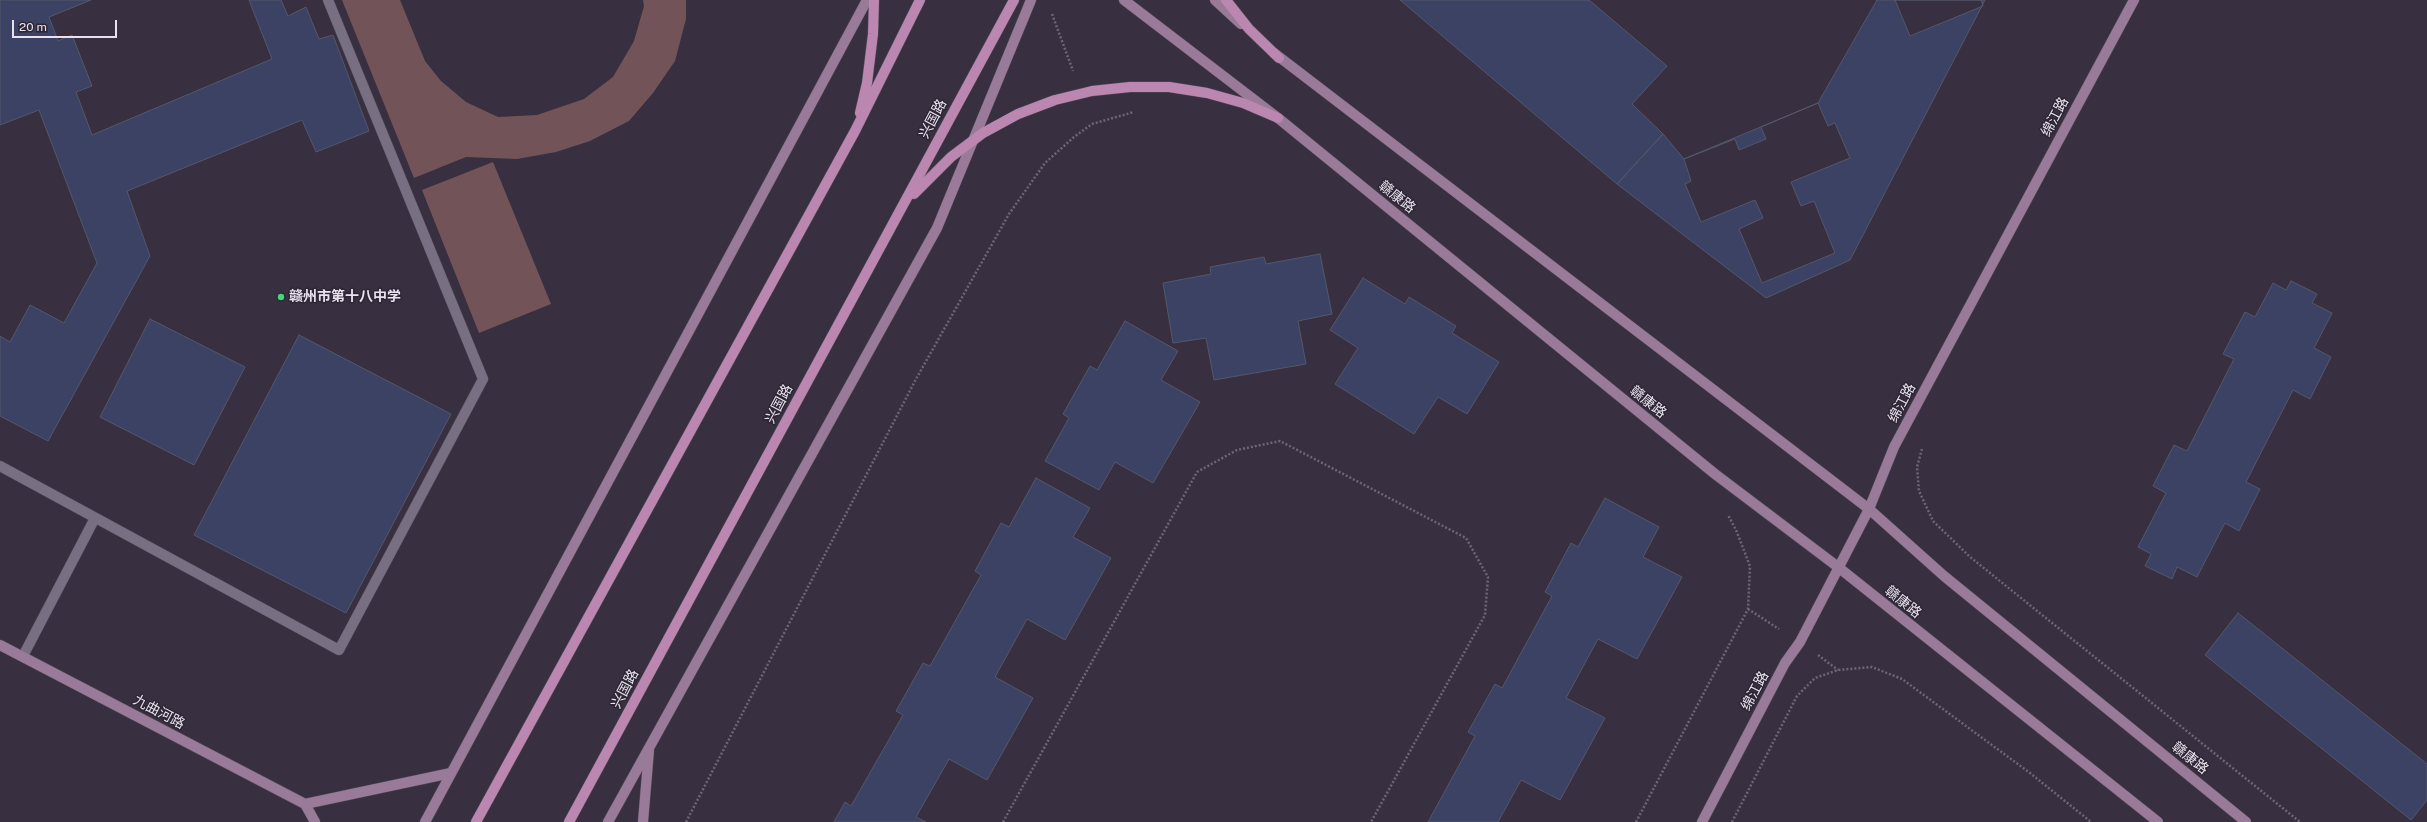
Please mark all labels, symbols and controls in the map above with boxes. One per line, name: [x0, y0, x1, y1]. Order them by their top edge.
scale bar: [14, 12, 119, 38]
text: 20 m: [19, 20, 47, 34]
street label: 绵江路: [2038, 95, 2072, 139]
street label: 兴国路: [916, 97, 950, 141]
street label: 赣康路: [1375, 177, 1419, 217]
place label: 赣州市第十八中学: [289, 289, 401, 305]
marker: 赣州市第十八中学: [276, 292, 286, 302]
street label: 绵江路: [1885, 381, 1919, 425]
street label: 兴国路: [762, 382, 796, 426]
street label: 赣康路: [1626, 382, 1670, 422]
street label: 赣康路: [1881, 582, 1925, 622]
street label: 兴国路: [608, 667, 642, 711]
street label: 绵江路: [1738, 669, 1772, 713]
street label: 九曲河路: [130, 691, 188, 733]
street label: 赣康路: [2168, 738, 2212, 778]

